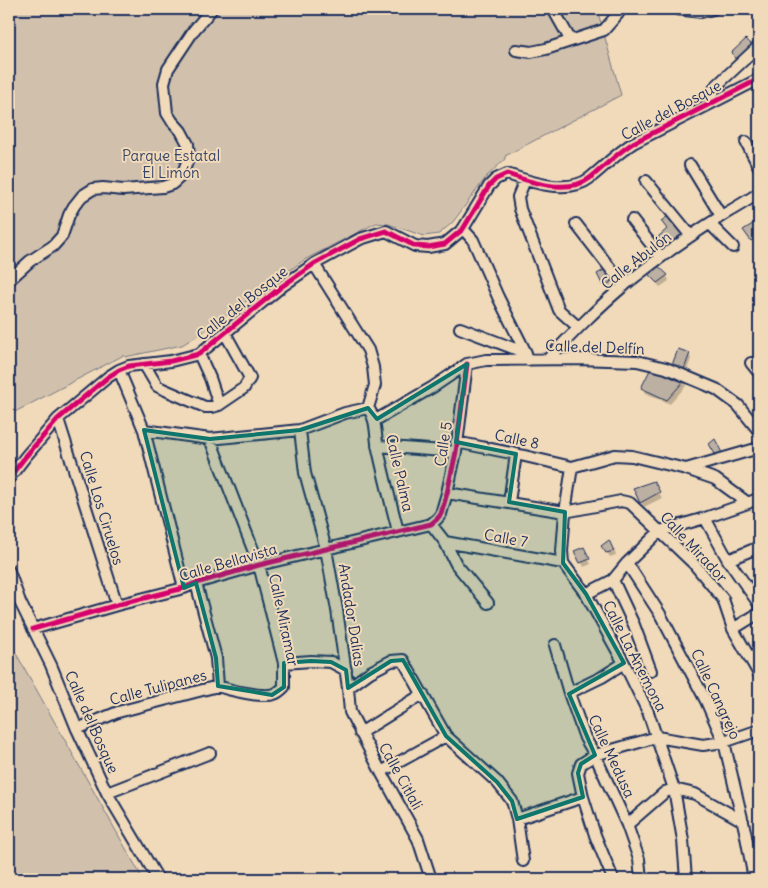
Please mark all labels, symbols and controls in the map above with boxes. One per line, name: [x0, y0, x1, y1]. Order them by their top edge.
street label: Calle del Bosque: [618, 76, 724, 144]
park label: Parque Estatal El Limón: [122, 146, 220, 182]
street label: Calle Abulón: [597, 227, 675, 293]
street label: Calle del Bosque: [193, 261, 291, 345]
street label: Calle del Delfín: [545, 336, 645, 358]
street label: Calle 5: [430, 420, 456, 468]
street label: Calle 8: [493, 425, 541, 453]
street label: Calle Palma: [382, 432, 418, 514]
street label: Calle Los Ciruelos: [76, 449, 128, 567]
street label: Calle Mirador: [656, 508, 732, 586]
street label: Calle 7: [483, 525, 529, 551]
street label: Calle Bellavista: [177, 539, 280, 585]
street label: Andador Dalias: [334, 562, 370, 668]
street label: Calle Miramar: [265, 572, 303, 668]
street label: Calle La Anemona: [599, 597, 671, 715]
street label: Calle Cangrejo: [687, 646, 745, 742]
street label: Calle Tulipanes: [107, 665, 209, 709]
street label: Calle del Bosque: [61, 668, 123, 776]
street label: Calle Medusa: [584, 711, 640, 801]
street label: Calle Citlali: [375, 739, 427, 813]

